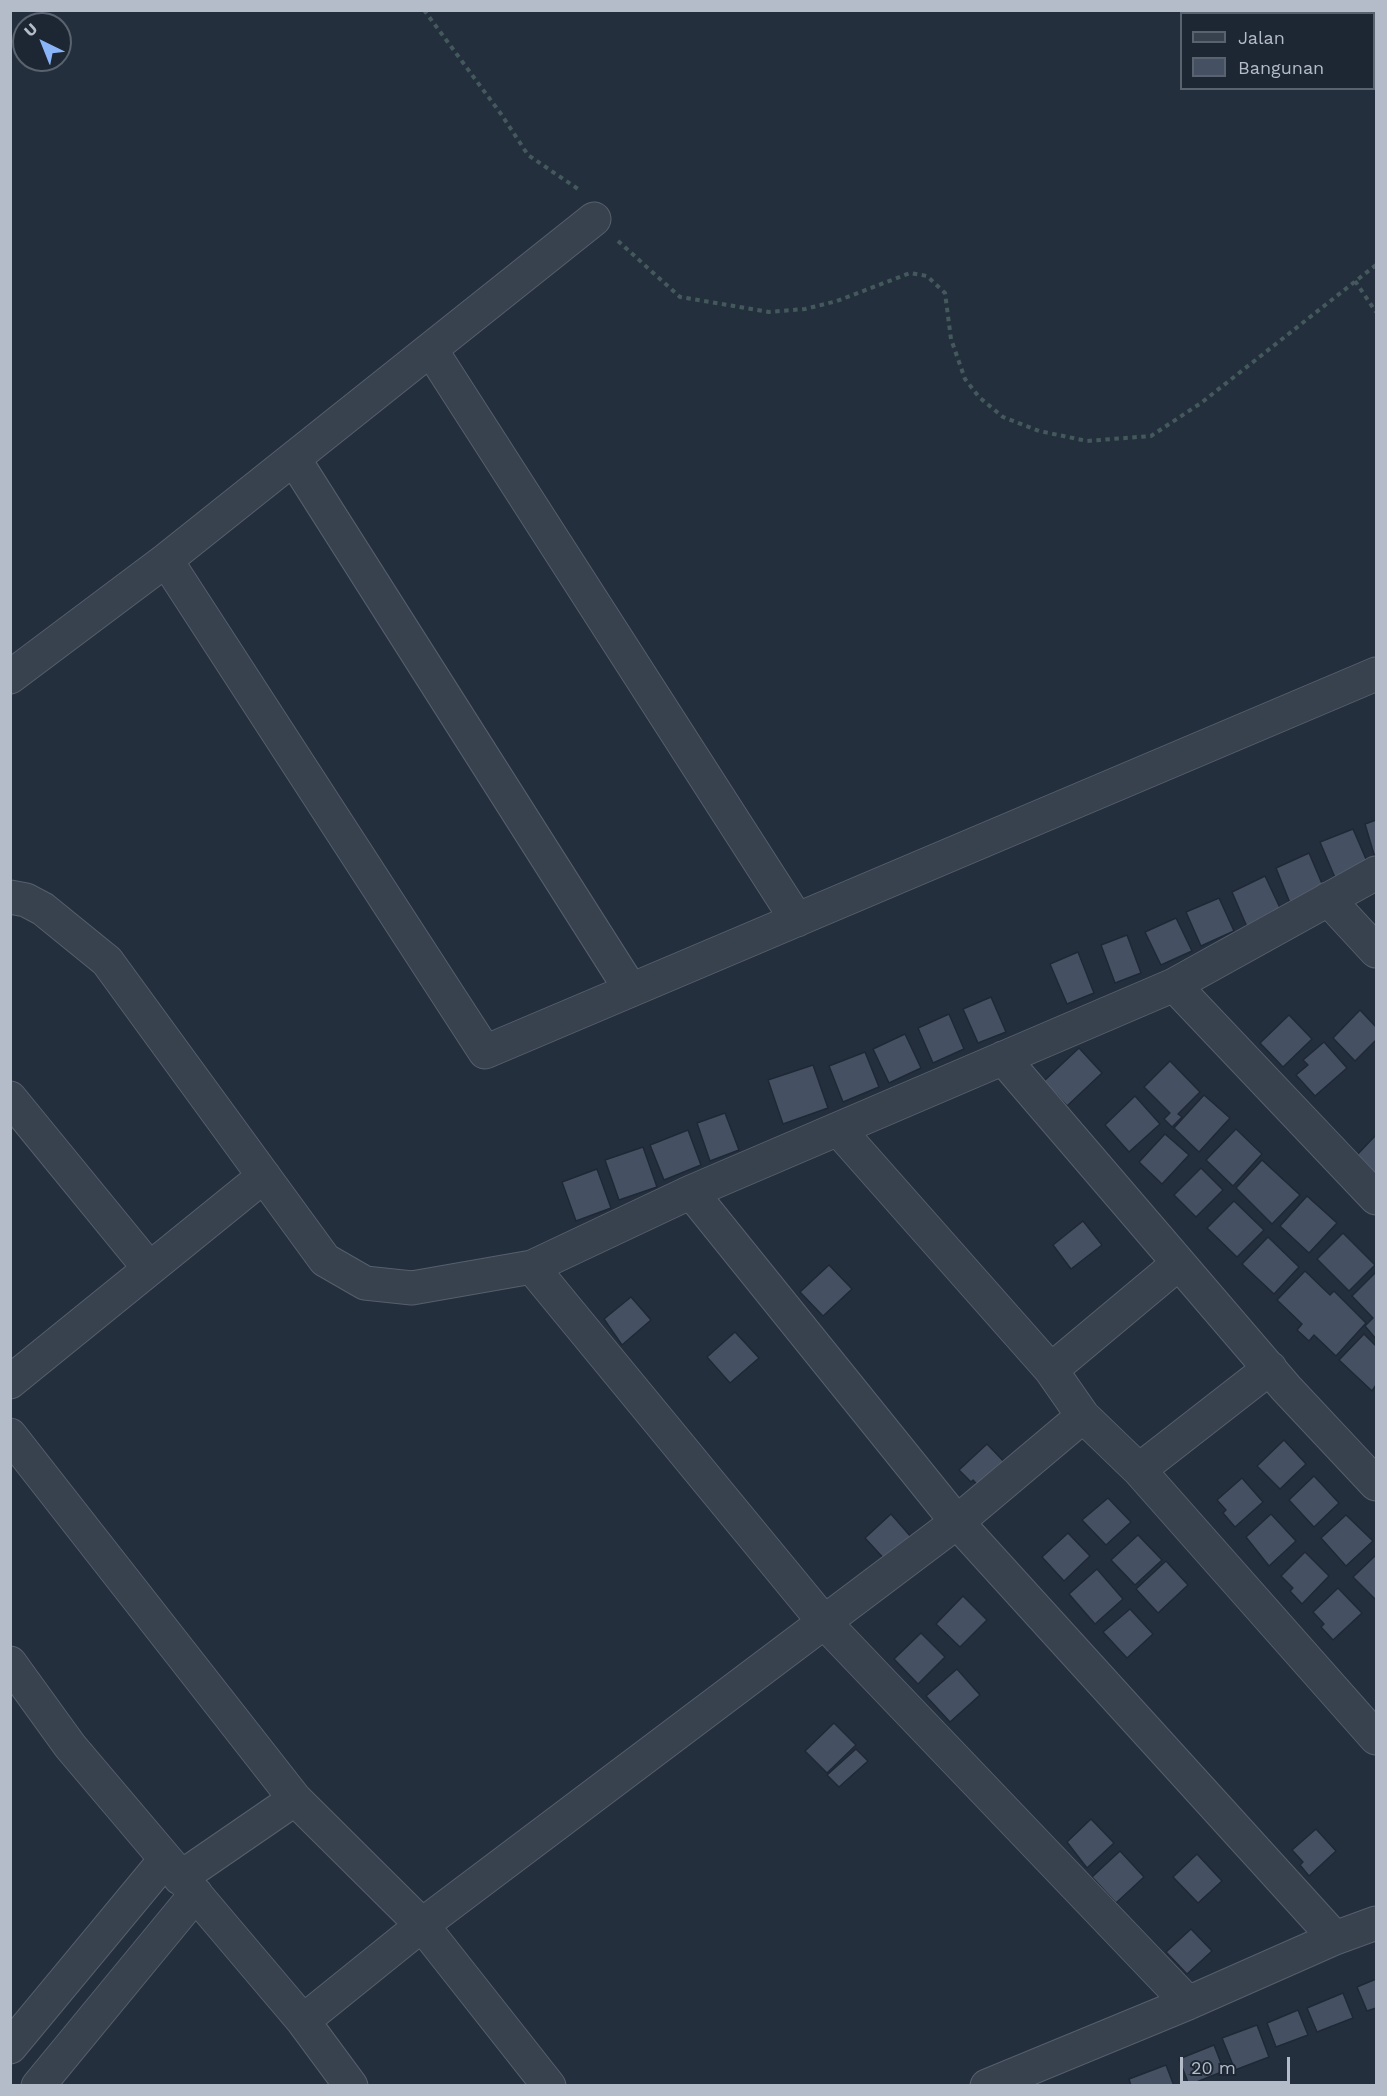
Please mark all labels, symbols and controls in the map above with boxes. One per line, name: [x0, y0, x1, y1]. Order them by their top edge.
north arrow: [12, 12, 72, 72]
legend: [1180, 12, 1375, 90]
text: U: [20, 19, 41, 41]
text: Jalan: [1238, 27, 1285, 48]
text: Bangunan: [1238, 57, 1324, 78]
scale bar: [1183, 2045, 1292, 2083]
text: 20 m: [1191, 2057, 1236, 2078]

